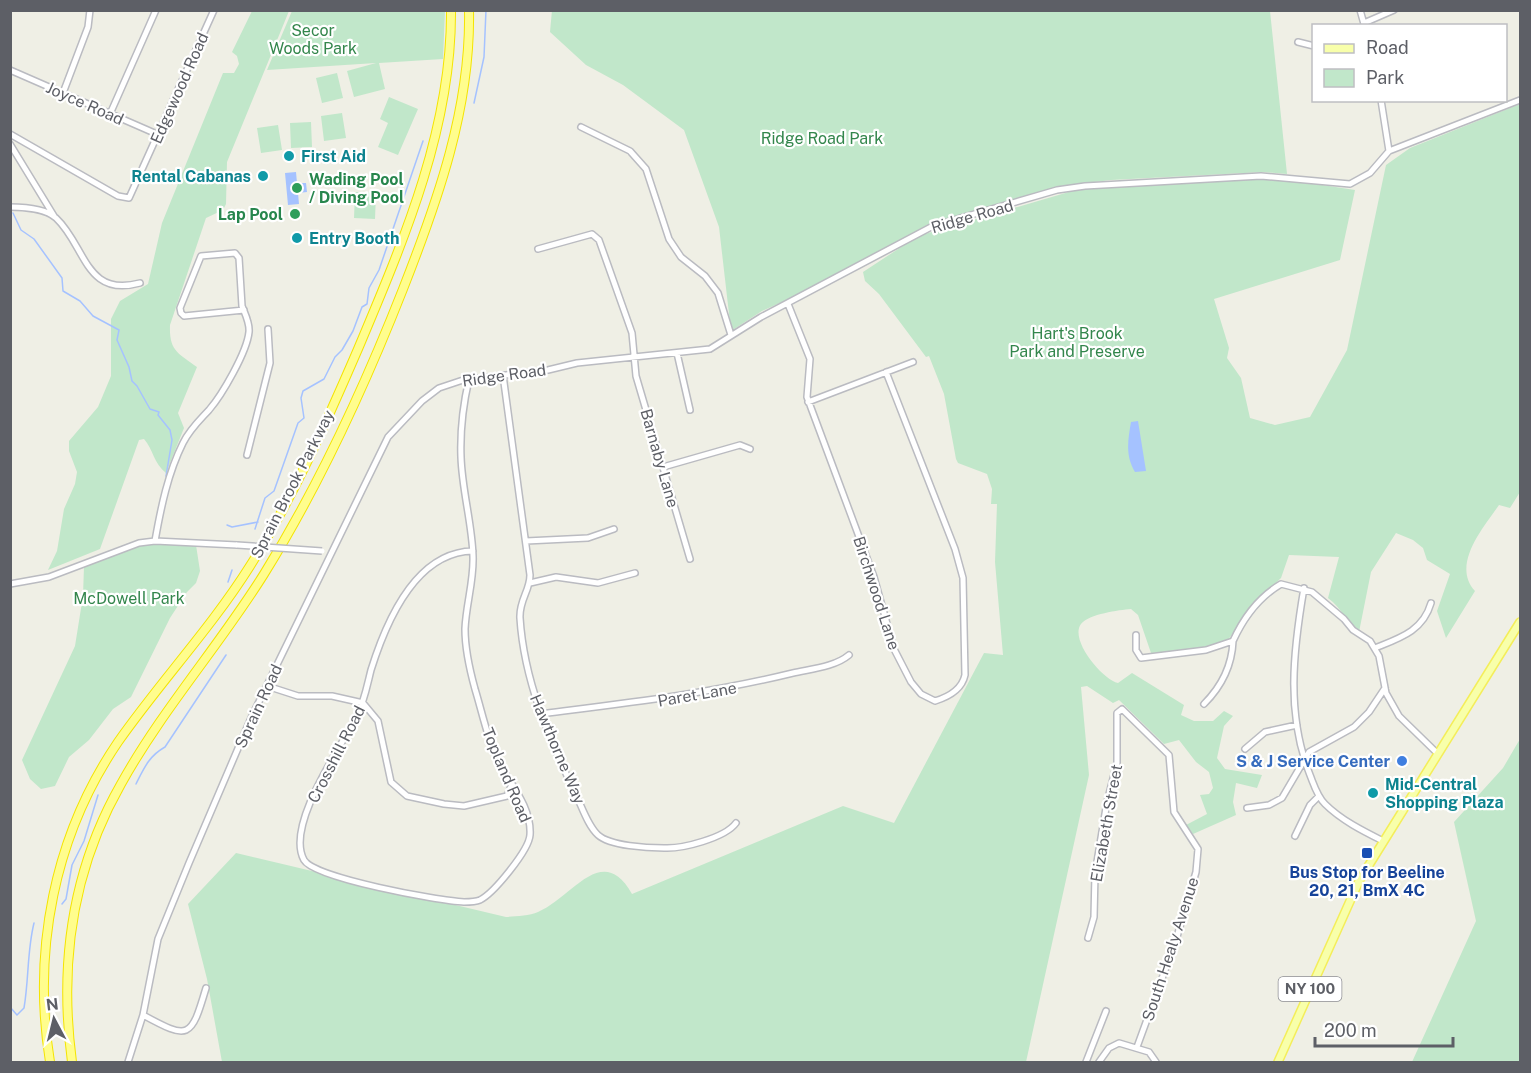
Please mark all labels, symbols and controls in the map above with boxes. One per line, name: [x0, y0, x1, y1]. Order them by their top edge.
park label: Secor Woods Park: [269, 21, 357, 58]
legend: [1312, 24, 1507, 102]
street label: Edgewood Road: [146, 30, 212, 147]
text: Road: [1366, 37, 1409, 58]
text: Park: [1366, 67, 1404, 88]
street label: Joyce Road: [43, 78, 127, 129]
park label: Ridge Road Park: [761, 129, 883, 148]
place label: First Aid: [301, 147, 366, 166]
marker: First Aid: [282, 149, 296, 163]
place label: Rental Cabanas: [131, 167, 251, 186]
marker: Rental Cabanas: [256, 169, 270, 183]
place label: Wading Pool / Diving Pool: [309, 170, 404, 207]
marker: Wading Pool / Diving Pool: [290, 181, 304, 195]
street label: Ridge Road: [929, 196, 1015, 237]
place label: Lap Pool: [218, 205, 283, 224]
marker: Lap Pool: [288, 207, 302, 221]
place label: Entry Booth: [309, 229, 400, 248]
marker: Entry Booth: [290, 231, 304, 245]
park label: Hart's Brook Park and Preserve: [1009, 324, 1145, 361]
street label: Ridge Road: [461, 360, 547, 391]
street label: Sprain Brook Parkway: [247, 407, 338, 562]
street label: Barnaby Lane: [636, 407, 683, 510]
street label: Birchwood Lane: [849, 534, 904, 652]
park label: McDowell Park: [73, 589, 185, 608]
street label: Sprain Road: [231, 661, 286, 751]
street label: Paret Lane: [656, 678, 738, 711]
street label: Hawthorne Way: [526, 691, 589, 807]
street label: Crosshill Road: [304, 702, 369, 806]
street label: Topland Road: [478, 725, 535, 825]
place label: S & J Service Center: [1236, 752, 1390, 771]
marker: S & J Service Center: [1395, 754, 1409, 768]
street label: Elizabeth Street: [1087, 763, 1126, 884]
place label: Mid-Central Shopping Plaza: [1385, 775, 1503, 812]
marker: Mid-Central Shopping Plaza: [1366, 786, 1380, 800]
marker: Bus Stop for Beeline 20, 21, BmX 4C: [1360, 846, 1374, 860]
place label: Bus Stop for Beeline 20, 21, BmX 4C: [1289, 863, 1445, 900]
street label: South Healy Avenue: [1138, 875, 1203, 1024]
road number: NY 100: [1278, 977, 1342, 1001]
north arrow: [24, 989, 84, 1049]
text: N: [45, 994, 60, 1015]
scale bar: [1315, 1010, 1453, 1048]
text: 200 m: [1324, 1020, 1377, 1041]

